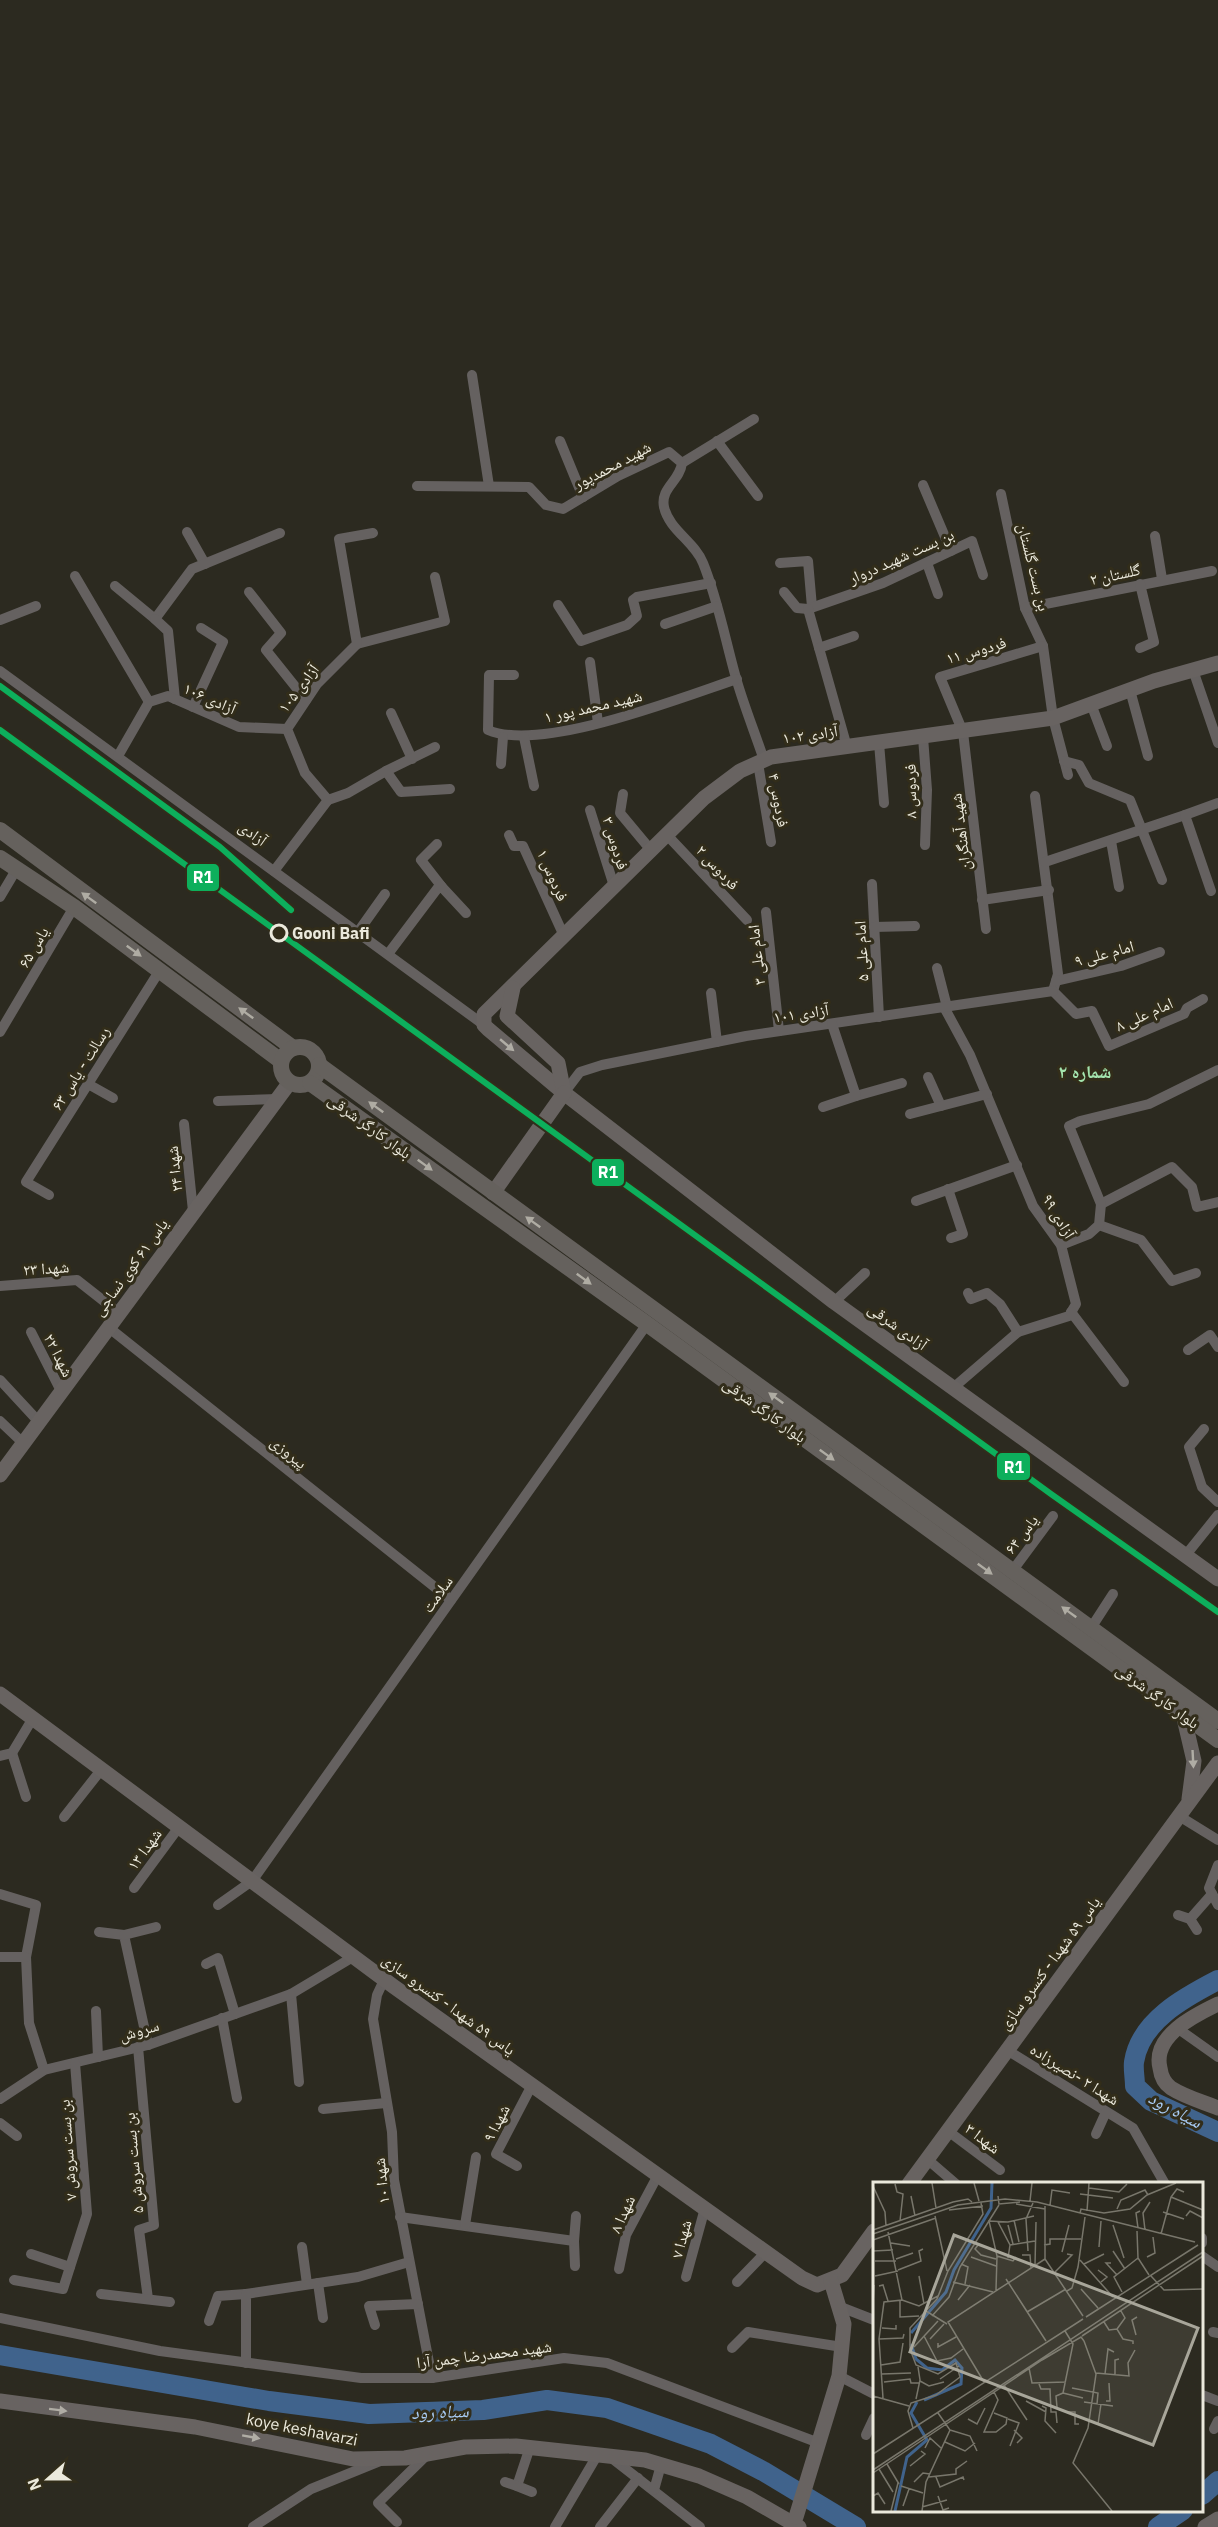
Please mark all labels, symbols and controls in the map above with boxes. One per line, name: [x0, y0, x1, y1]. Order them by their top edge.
street label: شهید محمدپور: [569, 436, 654, 494]
street label: بن بست گلستان: [1012, 521, 1055, 613]
street label: بن بست شهید دروار: [844, 524, 957, 590]
street label: گلستان ۲: [1088, 559, 1143, 590]
street label: فردوس ۱۱: [944, 632, 1009, 669]
street label: آزادی ۱۰۵: [273, 659, 324, 717]
street label: آزادی ۱۰۶: [180, 678, 240, 720]
street label: شهید محمد پور ۱: [542, 685, 644, 727]
street label: آزادی ۱۰۲: [781, 720, 840, 749]
street label: فردوس ۸: [900, 764, 921, 818]
street label: فردوس ۴: [763, 771, 794, 829]
street label: شهید آهنگران: [945, 792, 976, 872]
street label: فردوس ۳: [598, 814, 634, 872]
street label: آزادی: [234, 816, 272, 851]
street label: فردوس ۲: [691, 840, 744, 894]
street label: فردوس ۱: [532, 846, 573, 904]
line badge: R1: [186, 863, 220, 892]
text: R1: [193, 867, 214, 887]
one-way arrow: [81, 892, 97, 904]
street label: امام علی ۵: [849, 920, 874, 982]
street label: یاس ۶۵: [13, 923, 54, 972]
place label: Gooni Bafi: [292, 923, 370, 943]
marker: Gooni Bafi: [270, 924, 288, 942]
street label: امام علی ۳: [743, 924, 770, 986]
street label: امام علی ۹: [1072, 935, 1136, 971]
one-way arrow: [126, 945, 142, 957]
street label: امام علی ۸: [1112, 993, 1176, 1036]
street label: آزادی ۱۰۱: [772, 999, 831, 1028]
one-way arrow: [239, 1007, 255, 1019]
street label: رسالت - یاس ۶۳: [46, 1022, 115, 1114]
one-way arrow: [499, 1038, 515, 1051]
district label: شماره ۲: [1059, 1060, 1111, 1083]
street label: بلوار کارگر شرقی: [324, 1089, 416, 1164]
one-way arrow: [368, 1101, 383, 1113]
street label: شهدا ۲۴: [162, 1145, 186, 1193]
line badge: R1: [591, 1158, 625, 1187]
one-way arrow: [418, 1159, 433, 1171]
text: R1: [598, 1162, 619, 1182]
street label: آزادی ٩٩: [1037, 1190, 1081, 1243]
street label: یاس ۶۱ کوی نساجی: [88, 1214, 173, 1320]
one-way arrow: [526, 1216, 541, 1228]
street label: شهدا ۲۳: [22, 1256, 70, 1280]
one-way arrow: [576, 1273, 592, 1285]
street label: آزادی شرقی: [864, 1298, 932, 1356]
street label: شهدا ۲۲: [40, 1330, 78, 1380]
street label: بلوار کارگر شرقی: [719, 1373, 811, 1448]
one-way arrow: [768, 1392, 783, 1404]
street label: پیروزی: [266, 1431, 312, 1474]
one-way arrow: [820, 1448, 835, 1460]
line badge: R1: [996, 1452, 1031, 1481]
text: R1: [1004, 1457, 1025, 1477]
street label: یاس ۶۴: [1000, 1510, 1043, 1558]
one-way arrow: [977, 1563, 992, 1575]
street label: سلامت: [417, 1572, 457, 1616]
one-way arrow: [1062, 1606, 1077, 1618]
street label: بلوار کارگر شرقی: [1112, 1659, 1204, 1734]
one-way arrow: [1188, 1750, 1197, 1769]
street label: شهدا ۱۳: [122, 1824, 166, 1874]
street label: یاس ۵۹ شهدا - کنسرو سازی: [994, 1892, 1105, 2034]
street label: یاس ۵۹ شهدا - کنسرو سازی: [378, 1949, 520, 2060]
street label: سروش: [117, 2015, 162, 2046]
street label: شهدا ۲ -نصیرزاده: [1027, 2039, 1123, 2109]
water label: سیاه رود: [1145, 2086, 1206, 2133]
street label: بن بست سروش ۷: [54, 2099, 81, 2201]
street label: شهدا ۹: [478, 2101, 514, 2145]
street label: بن بست سروش ۵: [119, 2112, 148, 2214]
street label: شهدا ۳: [961, 2118, 1005, 2158]
street label: شهدا ۱۰: [369, 2157, 393, 2205]
inset map: [873, 2182, 1203, 2512]
street label: شهدا ۸: [605, 2192, 639, 2236]
street label: شهدا ۷: [666, 2218, 696, 2260]
street label: شهید محمدرضا چمن آرا: [415, 2336, 553, 2373]
water label: سیاه رود: [411, 2399, 469, 2424]
one-way arrow: [48, 2406, 67, 2415]
street label: koye keshavarzi: [244, 2408, 360, 2450]
one-way arrow: [242, 2433, 261, 2442]
north arrow: [18, 2449, 78, 2509]
text: N: [23, 2475, 45, 2493]

